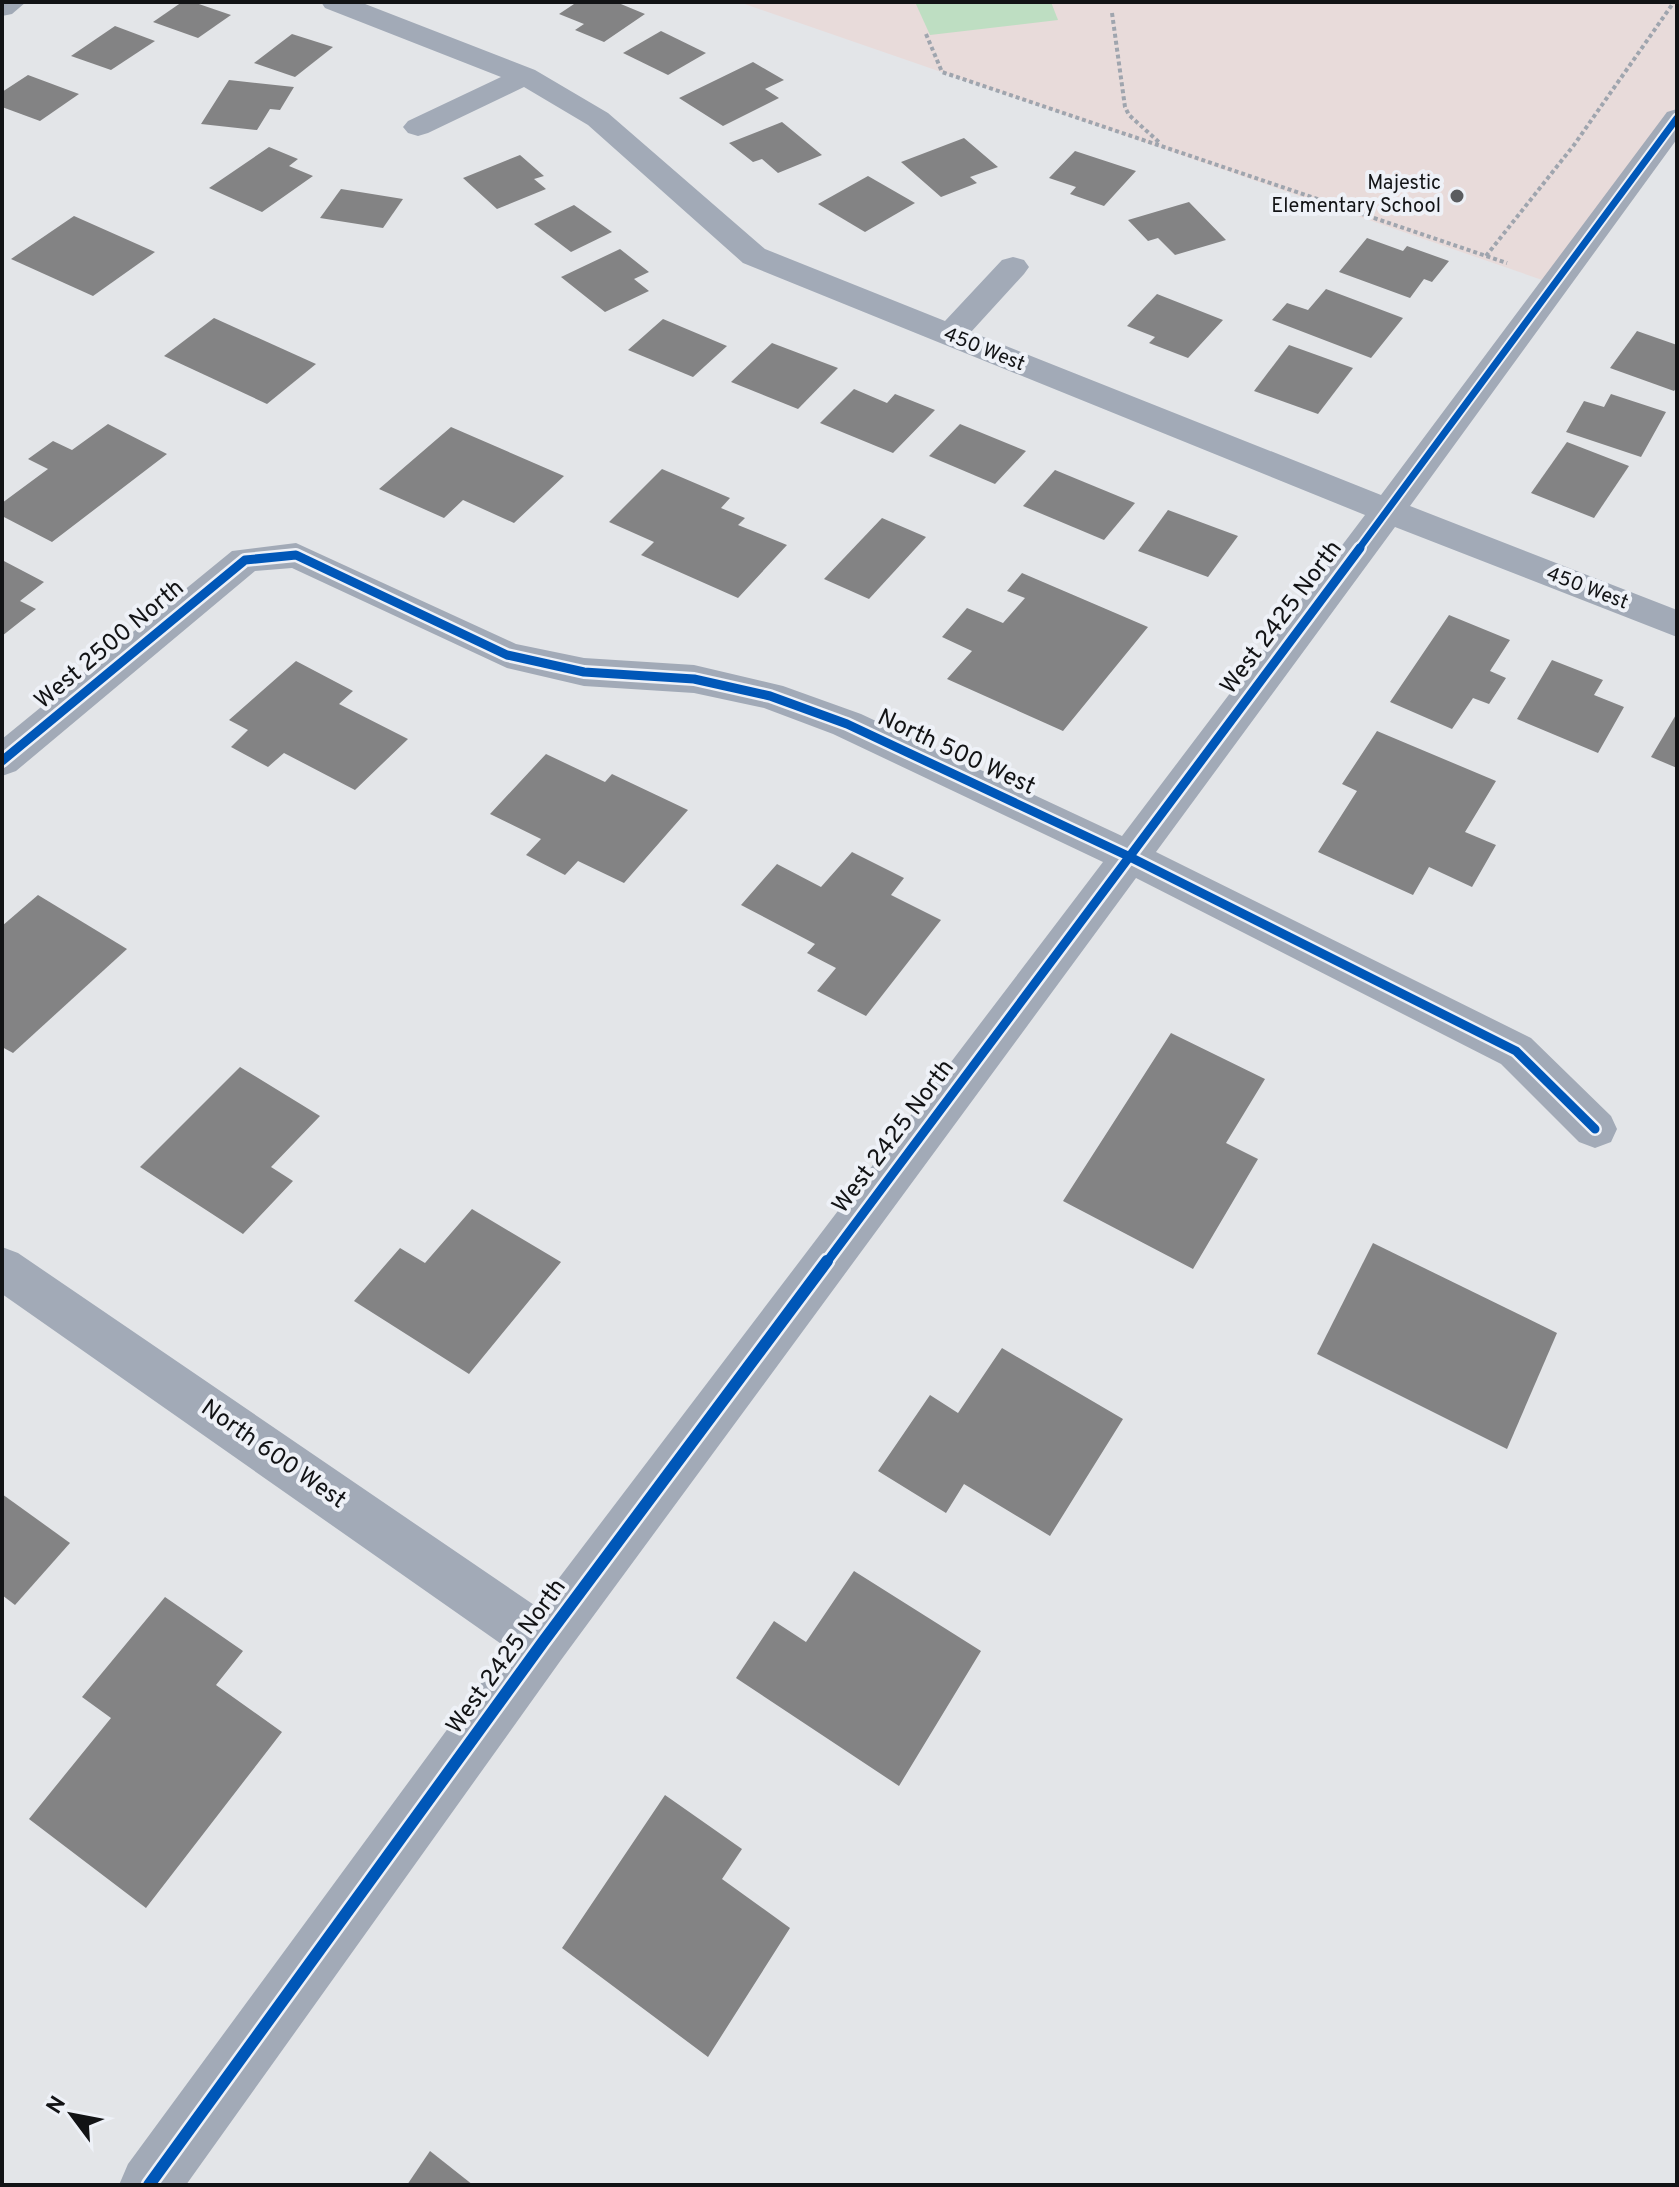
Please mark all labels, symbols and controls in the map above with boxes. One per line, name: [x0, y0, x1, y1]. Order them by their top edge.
place label: Majestic Elementary School: [1271, 171, 1441, 220]
marker: Majestic Elementary School: [1448, 187, 1466, 205]
street label: 450 West: [939, 322, 1029, 378]
street label: West 2425 North: [1214, 535, 1350, 701]
street label: 450 West: [1542, 562, 1632, 616]
street label: West 2500 North: [29, 574, 191, 716]
street label: North 500 West: [872, 703, 1040, 803]
street label: West 2425 North: [826, 1054, 962, 1220]
street label: North 600 West: [195, 1394, 351, 1516]
street label: West 2425 North: [441, 1573, 573, 1741]
north arrow: [32, 2075, 112, 2155]
text: N: [42, 2092, 73, 2120]

